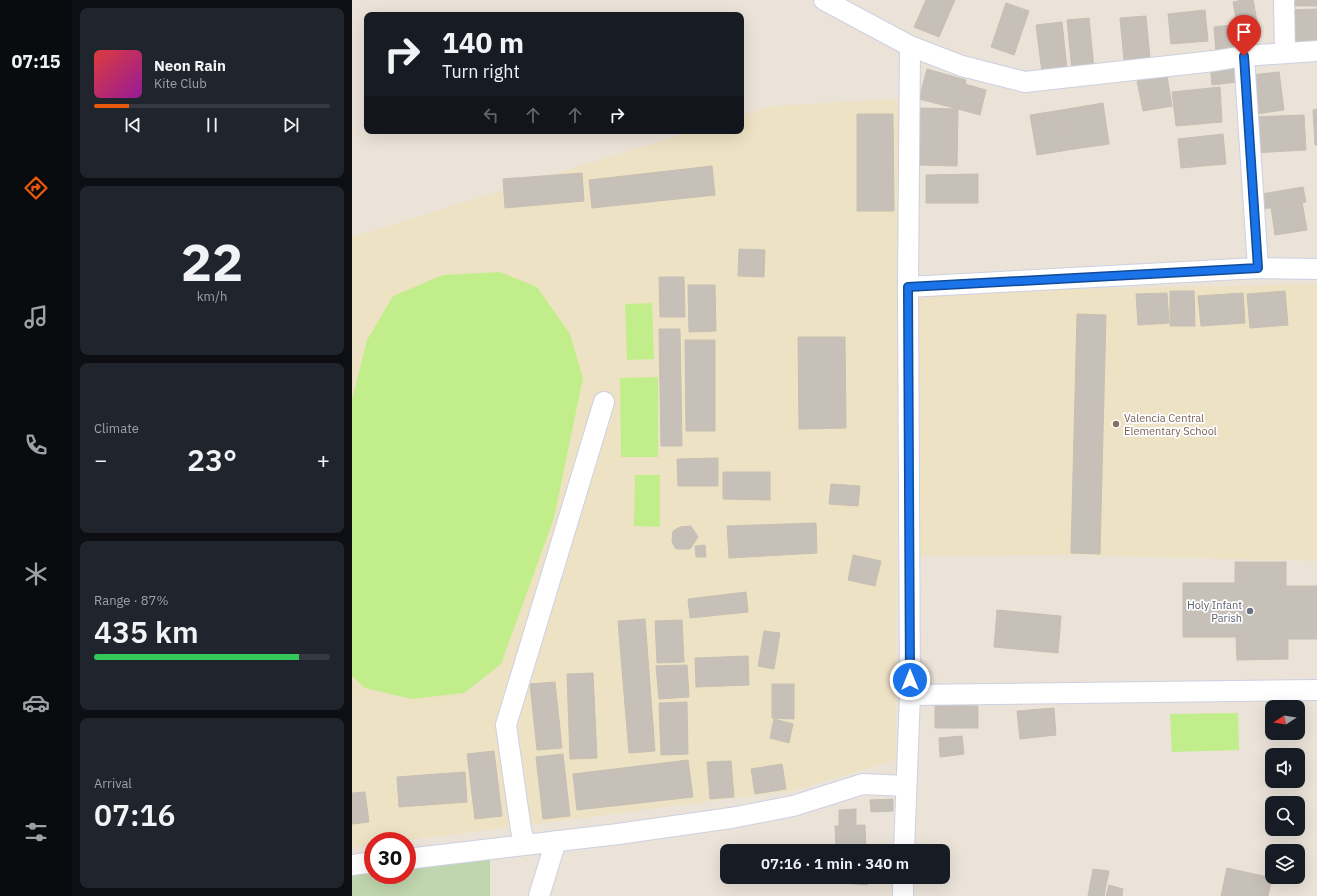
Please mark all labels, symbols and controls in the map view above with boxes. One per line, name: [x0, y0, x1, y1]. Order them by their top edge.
pin: [1227, 15, 1261, 56]
icon: arrive: [1233, 21, 1255, 43]
text: 140 m: [442, 24, 524, 61]
icon: right: [376, 28, 428, 80]
text: 07:15: [11, 50, 61, 73]
text: Neon Rain: [154, 56, 226, 75]
text: Turn right: [442, 60, 520, 83]
text: Kite Club: [154, 75, 207, 92]
icon: left: [480, 104, 502, 126]
icon: ahead: [522, 104, 544, 126]
icon: ahead: [564, 104, 586, 126]
icon: right: [606, 104, 628, 126]
icon: previous: [122, 114, 144, 136]
icon: pause: [201, 114, 223, 136]
icon: next: [280, 114, 302, 136]
icon: directions: [22, 174, 50, 202]
text: 22: [181, 228, 243, 295]
text: km/h: [197, 288, 227, 305]
icon: music: [22, 303, 50, 331]
place label: Valencia Central Elementary School: [1124, 411, 1217, 438]
marker: Valencia Central Elementary School: [1111, 419, 1121, 429]
text: Climate: [94, 420, 139, 437]
icon: phone: [22, 431, 50, 459]
text: 23°: [187, 440, 237, 479]
text: −: [94, 445, 107, 474]
text: +: [317, 445, 330, 474]
icon: climate: [22, 560, 50, 588]
text: Range · 87%: [94, 592, 168, 609]
place label: Holy Infant Parish: [1187, 598, 1242, 625]
marker: Holy Infant Parish: [1245, 606, 1255, 616]
text: 435 km: [94, 612, 199, 651]
position arrow: [889, 659, 931, 701]
icon: car: [22, 689, 50, 717]
north arrow: [1265, 700, 1305, 740]
map controls: [1265, 700, 1305, 884]
button: sound: [1265, 748, 1305, 788]
text: Arrival: [94, 775, 132, 792]
text: 07:16: [94, 795, 176, 834]
button: search: [1265, 796, 1305, 836]
icon: filters: [22, 818, 50, 846]
speed limit sign: 30: [364, 832, 416, 884]
button: layers: [1265, 844, 1305, 884]
text: 07:16 · 1 min · 340 m: [761, 854, 909, 873]

